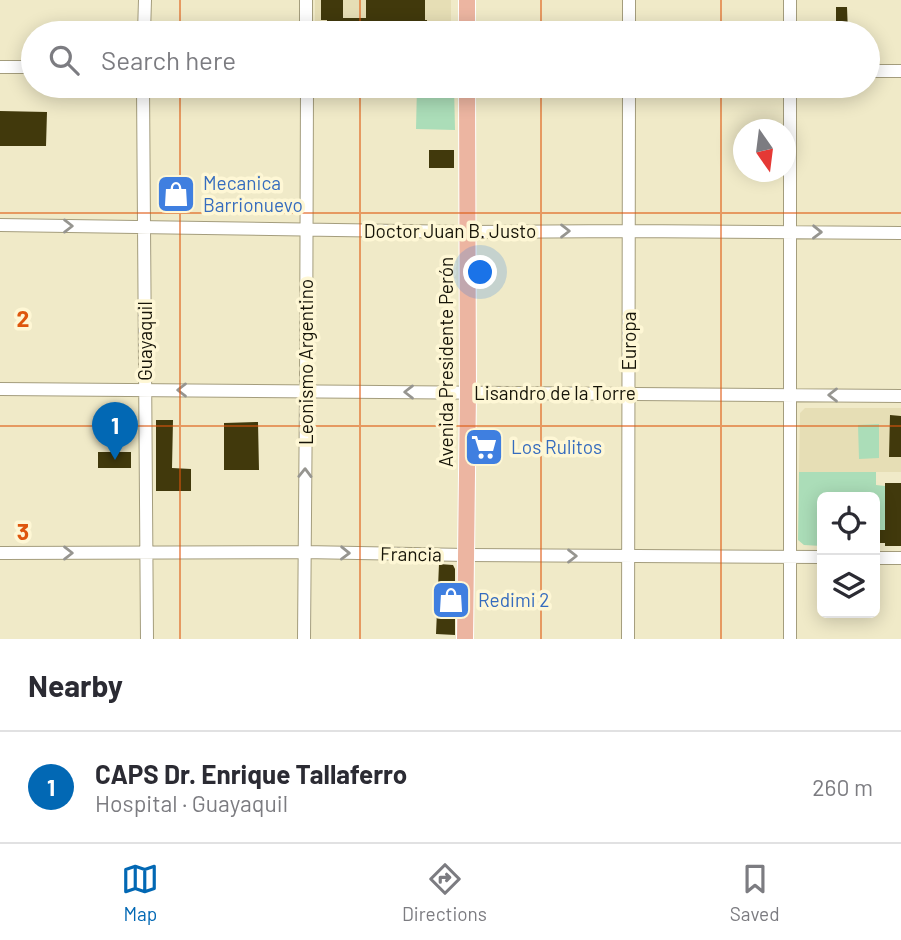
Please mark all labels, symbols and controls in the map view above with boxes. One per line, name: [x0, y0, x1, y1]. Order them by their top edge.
search box: [21, 21, 880, 98]
icon: search: [45, 41, 83, 79]
text: Search here: [101, 44, 236, 75]
north arrow: [733, 119, 796, 182]
place label: Mecanica Barrionuevo: [203, 171, 303, 216]
shop icon: Mecanica Barrionuevo: [155, 173, 197, 215]
one-way arrow: [63, 218, 74, 234]
street label: Doctor Juan B. Justo: [364, 219, 536, 242]
one-way arrow: [560, 223, 571, 239]
one-way arrow: [812, 224, 823, 240]
your location: [463, 255, 497, 289]
street label: Avenida Presidente Perón: [434, 257, 457, 467]
street label: Leonismo Argentino: [294, 279, 317, 445]
street label: Guayaquil: [133, 301, 156, 381]
text: 2: [17, 304, 29, 332]
street label: Europa: [617, 311, 640, 371]
street label: Lisandro de la Torre: [474, 381, 636, 404]
one-way arrow: [176, 382, 187, 398]
one-way arrow: [404, 384, 414, 400]
one-way arrow: [827, 387, 838, 403]
pin: 1: [92, 402, 138, 460]
supermarket icon: Los Rulitos: [463, 426, 505, 468]
place label: Los Rulitos: [511, 435, 602, 458]
one-way arrow: [297, 467, 313, 478]
map controls: [817, 492, 880, 618]
button: locate: [817, 492, 880, 555]
text: 3: [17, 517, 29, 545]
street label: Francia: [380, 541, 442, 566]
one-way arrow: [63, 545, 74, 561]
one-way arrow: [339, 545, 350, 560]
one-way arrow: [567, 548, 578, 564]
button: layers: [817, 555, 880, 618]
shop icon: Redimi 2: [430, 579, 472, 621]
place label: Redimi 2: [478, 588, 549, 611]
text: Nearby: [28, 667, 123, 703]
text: CAPS Dr. Enrique Tallaferro: [95, 758, 407, 789]
text: 1: [47, 773, 55, 801]
text: 260 m: [812, 773, 873, 801]
text: Hospital · Guayaquil: [95, 789, 288, 817]
tab: Map: [121, 860, 159, 925]
tab: Directions: [402, 860, 487, 925]
tab: Saved: [730, 860, 780, 925]

